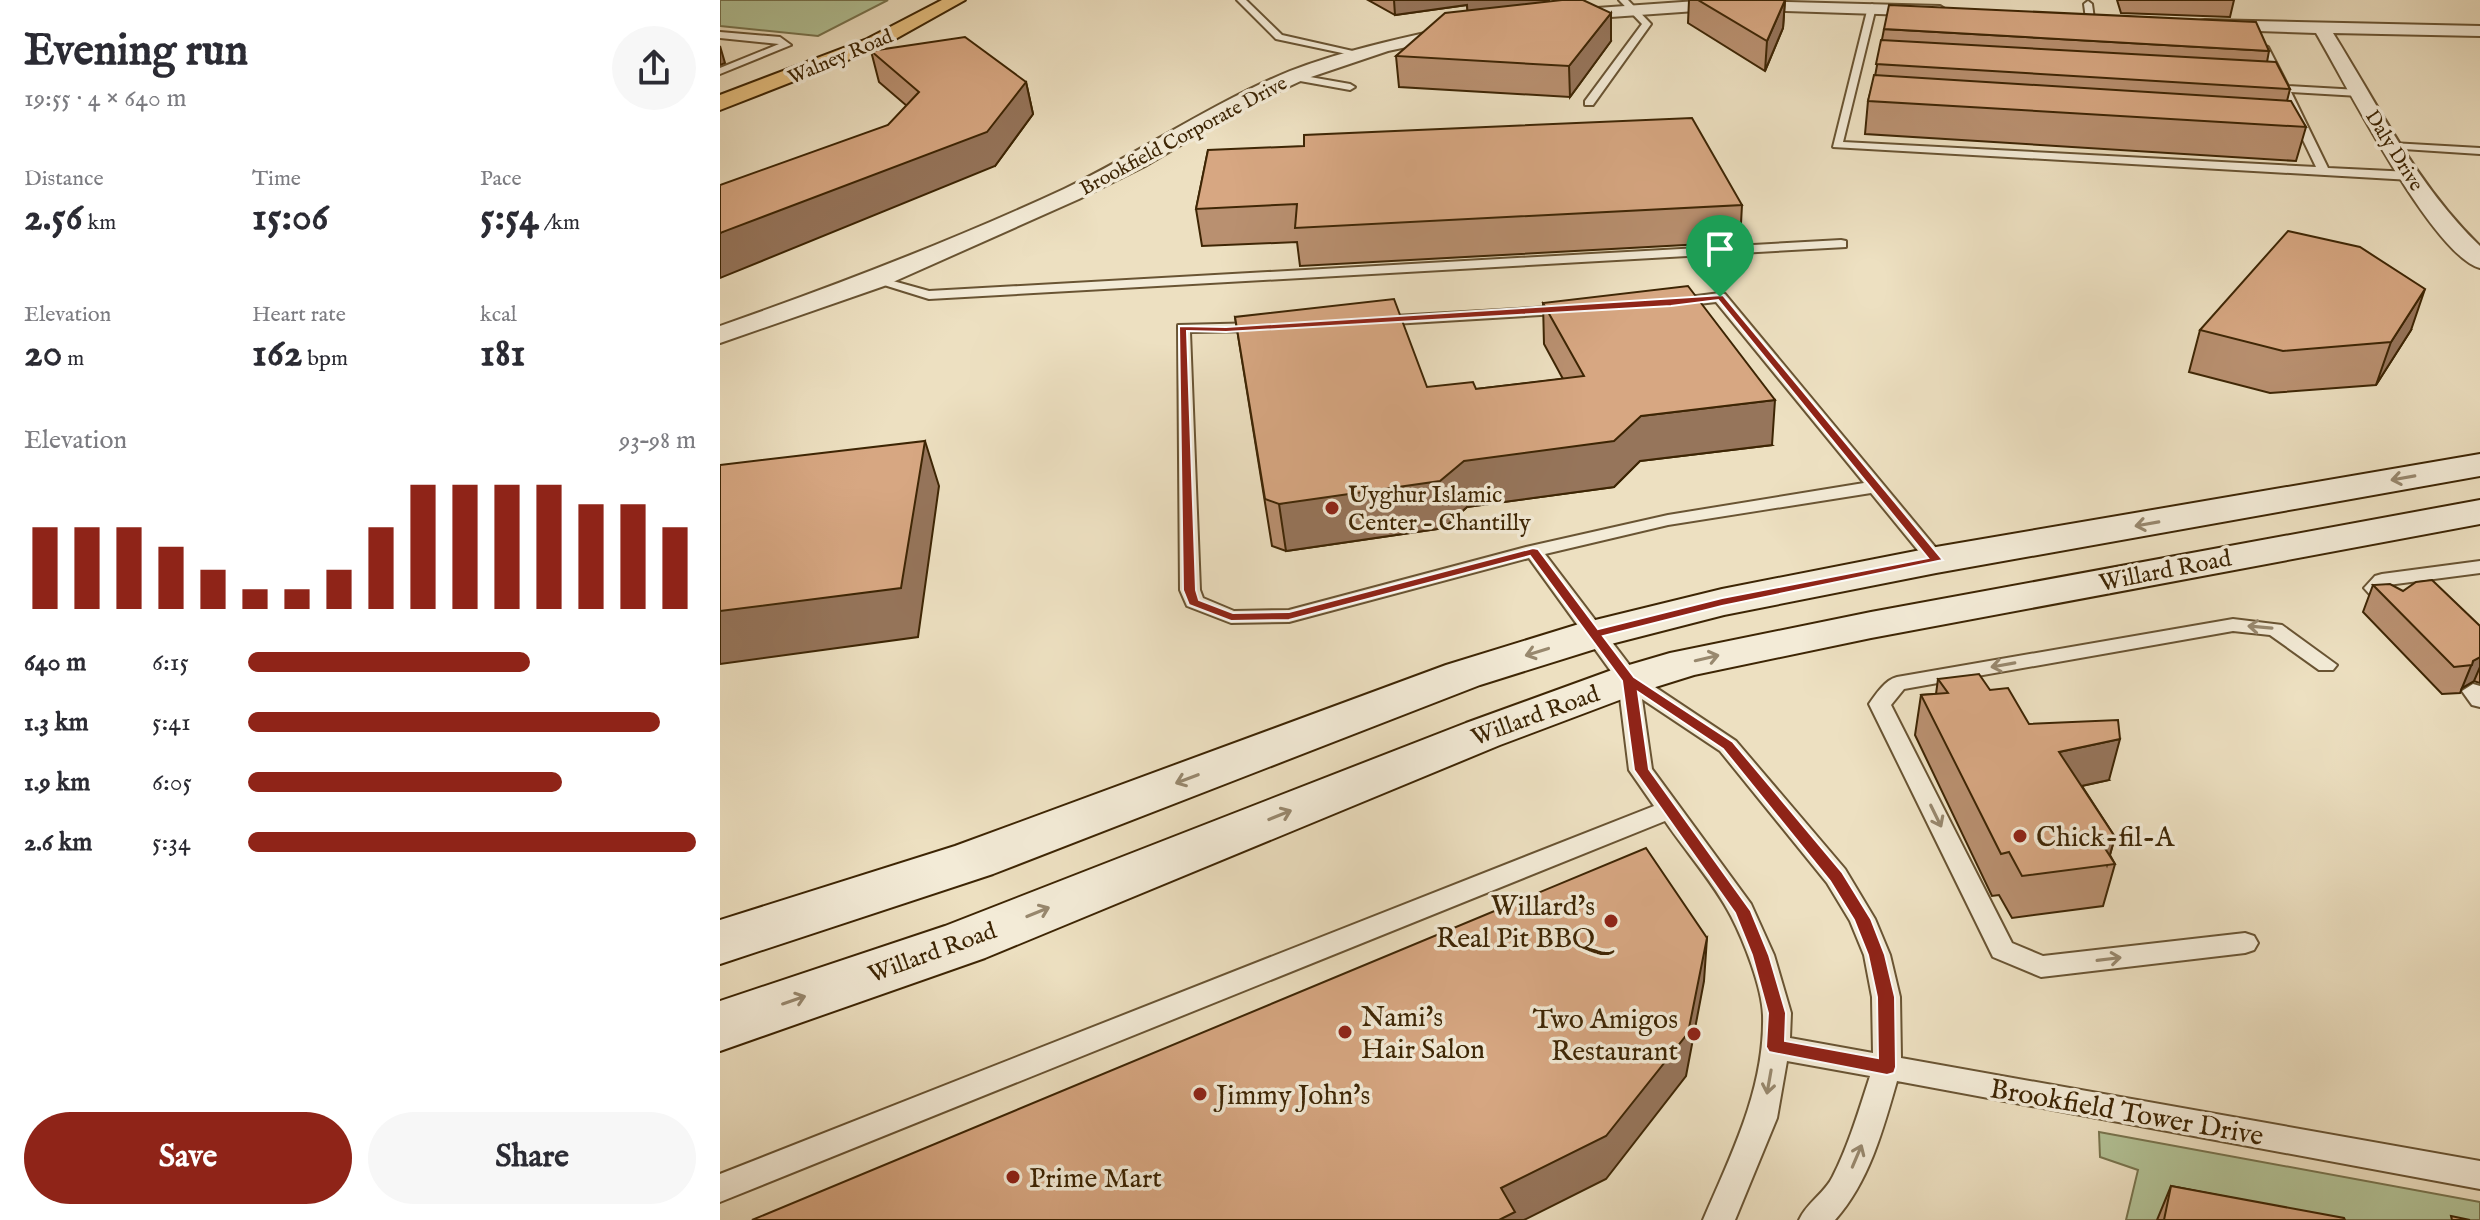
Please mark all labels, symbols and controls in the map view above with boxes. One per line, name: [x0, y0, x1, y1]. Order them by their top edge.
text: Evening run: [24, 24, 248, 80]
street label: Walney Road: [785, 24, 897, 91]
button: share: [612, 26, 696, 110]
street label: Brookfield Corporate Drive: [1076, 71, 1292, 202]
text: 19:55 · 4 × 640 m: [24, 82, 187, 115]
street label: Daly Drive: [2359, 106, 2428, 196]
text: Distance: [24, 165, 104, 193]
text: Time: [252, 165, 301, 193]
text: Pace: [480, 165, 522, 193]
text: 2.56: [24, 193, 83, 244]
text: 15:06: [252, 193, 328, 244]
text: 5:54: [480, 193, 539, 244]
text: km: [83, 209, 116, 237]
text: /km: [539, 209, 580, 237]
pin: [1686, 215, 1754, 297]
icon: arrive: [1698, 227, 1742, 271]
text: Elevation: [24, 301, 111, 329]
text: Heart rate: [252, 301, 346, 329]
text: kcal: [480, 301, 517, 329]
text: 20: [24, 329, 62, 380]
text: 162: [252, 329, 303, 380]
text: 181: [480, 329, 526, 380]
text: m: [62, 345, 84, 373]
text: bpm: [303, 345, 348, 373]
text: Elevation: [24, 424, 127, 457]
text: 93–98 m: [619, 424, 696, 457]
one-way arrow: [2391, 471, 2416, 486]
place label: Uyghur Islamic Center - Chantilly: [1348, 480, 1531, 539]
marker: Uyghur Islamic Center - Chantilly: [1323, 499, 1341, 517]
one-way arrow: [2135, 517, 2160, 532]
street label: Willard Road: [2097, 543, 2234, 599]
one-way arrow: [2247, 620, 2274, 635]
text: 640 m: [24, 646, 86, 679]
text: 6:15: [152, 646, 189, 679]
one-way arrow: [1525, 646, 1550, 660]
one-way arrow: [1694, 650, 1720, 665]
one-way arrow: [1991, 659, 2017, 674]
street label: Willard Road: [1467, 679, 1604, 754]
text: 1.3 km: [24, 706, 89, 739]
text: 5:41: [152, 706, 191, 739]
text: 1.9 km: [24, 766, 90, 799]
text: 6:05: [152, 766, 192, 799]
one-way arrow: [1176, 773, 1200, 787]
one-way arrow: [1928, 804, 1944, 828]
one-way arrow: [1267, 807, 1292, 822]
place label: Chick-fil-A: [2036, 821, 2175, 856]
text: 2.6 km: [24, 826, 92, 859]
text: 5:34: [152, 826, 191, 859]
marker: Chick-fil-A: [2011, 827, 2029, 845]
place label: Willard's Real Pit BBQ: [1436, 890, 1615, 957]
one-way arrow: [1025, 904, 1050, 918]
marker: Willard's Real Pit BBQ: [1602, 912, 1620, 930]
street label: Willard Road: [864, 916, 1001, 991]
one-way arrow: [2095, 951, 2122, 966]
one-way arrow: [781, 992, 806, 1007]
place label: Nami's Hair Salon: [1361, 1001, 1485, 1068]
place label: Two Amigos Restaurant: [1532, 1003, 1678, 1070]
marker: Nami's Hair Salon: [1336, 1023, 1354, 1041]
marker: Two Amigos Restaurant: [1685, 1025, 1703, 1043]
one-way arrow: [1760, 1069, 1775, 1095]
street label: Brookfield Tower Drive: [1987, 1072, 2266, 1155]
place label: Jimmy John's: [1213, 1079, 1370, 1114]
marker: Jimmy John's: [1191, 1085, 1209, 1103]
button: Save: [24, 1112, 352, 1204]
button: Share: [368, 1112, 696, 1204]
one-way arrow: [1850, 1144, 1865, 1168]
place label: Prime Mart: [1029, 1162, 1162, 1197]
marker: Prime Mart: [1004, 1168, 1022, 1186]

